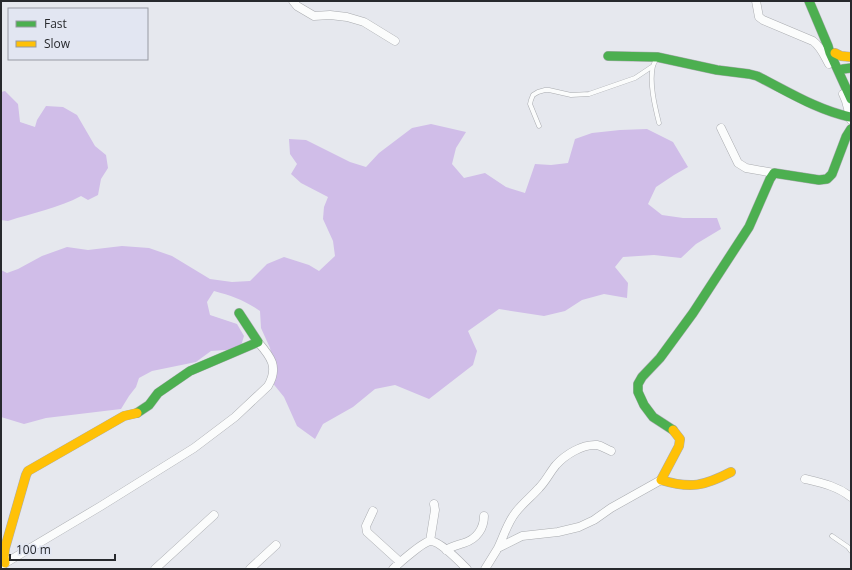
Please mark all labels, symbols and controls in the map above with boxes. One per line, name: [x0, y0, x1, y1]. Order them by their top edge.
legend: [8, 8, 148, 60]
text: Fast: [44, 15, 67, 32]
text: Slow: [44, 35, 71, 52]
scale bar: [10, 536, 115, 562]
text: 100 m: [16, 541, 51, 558]

